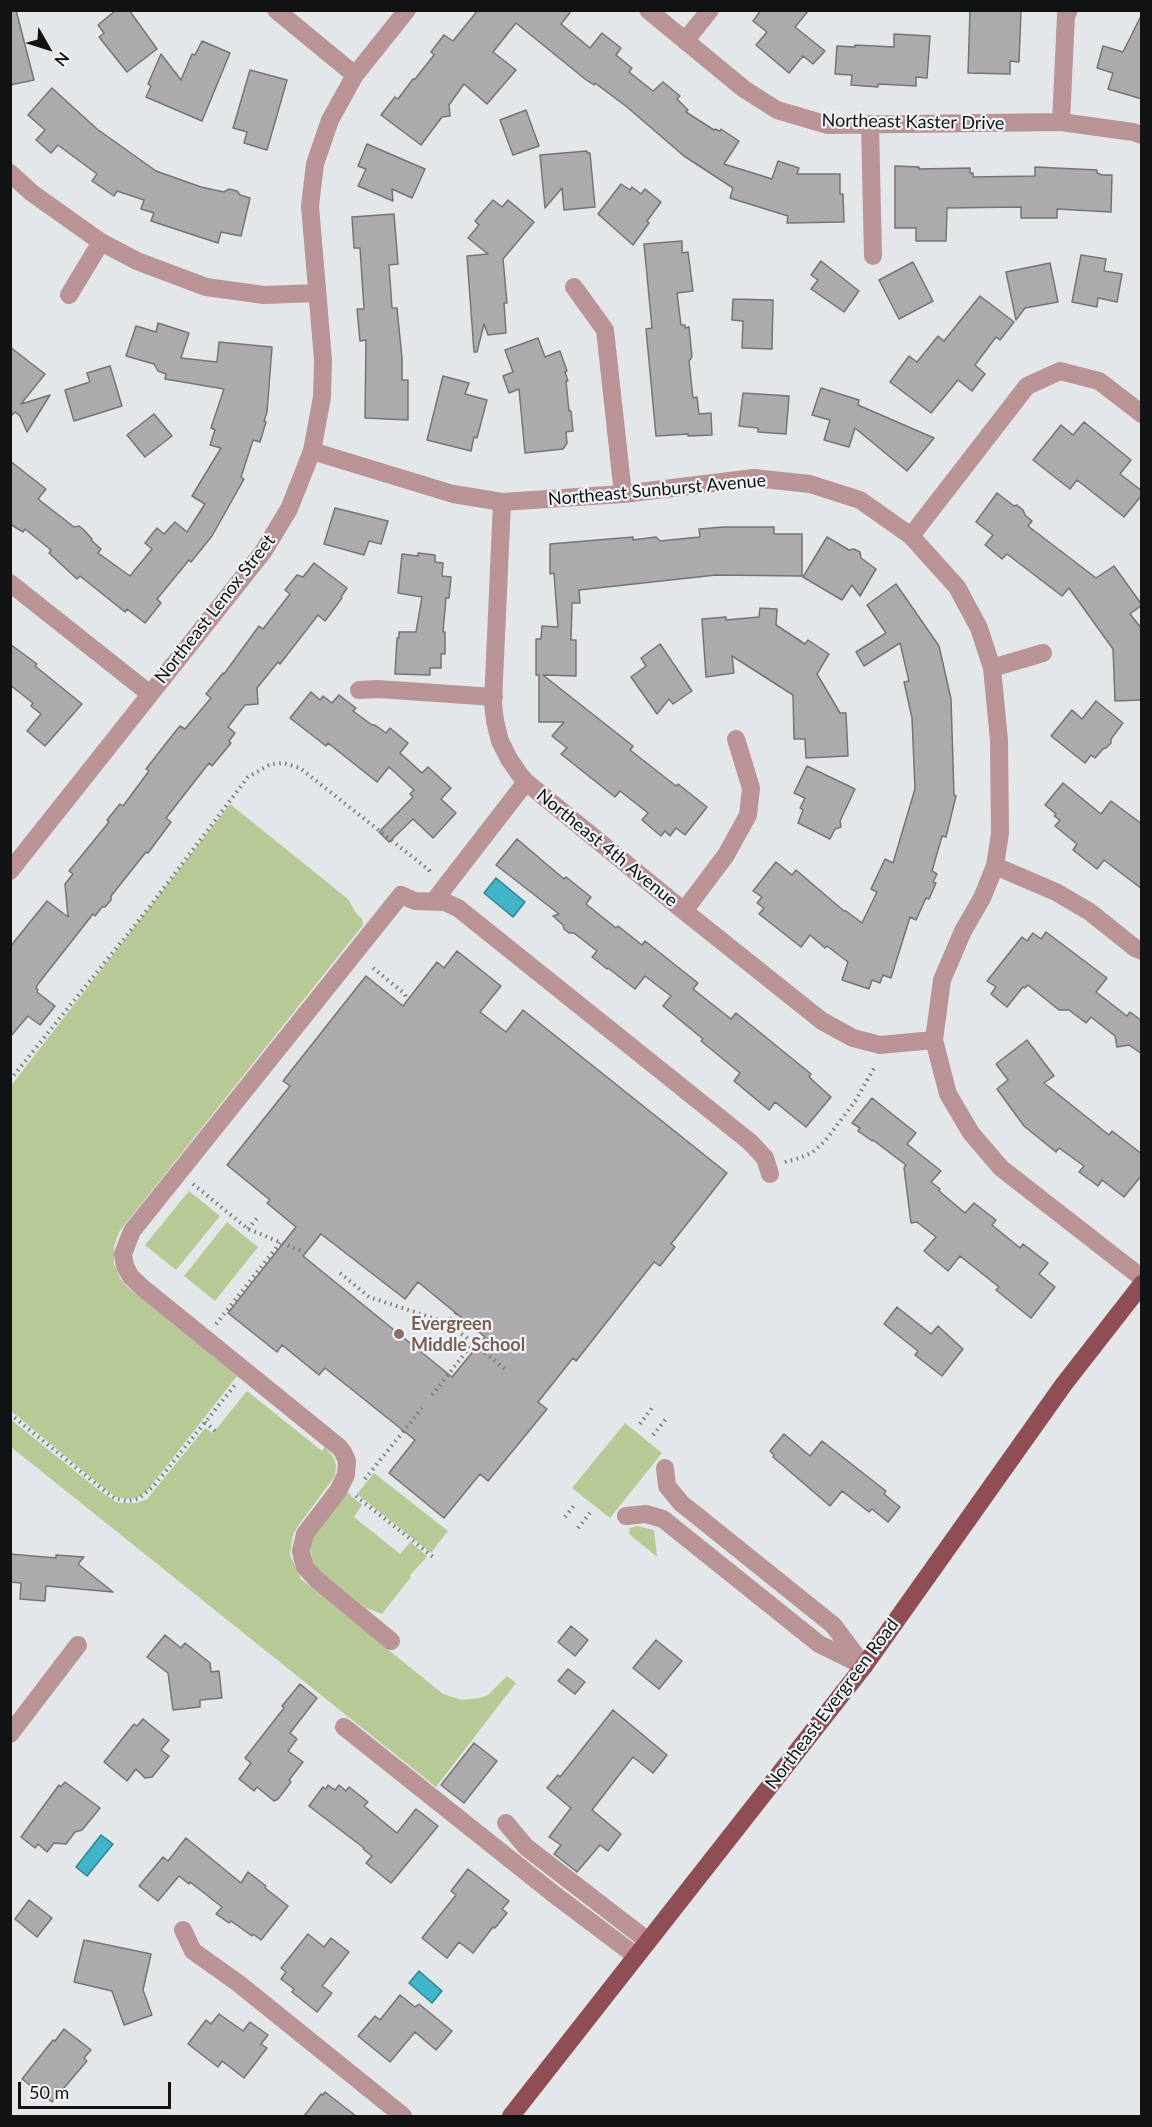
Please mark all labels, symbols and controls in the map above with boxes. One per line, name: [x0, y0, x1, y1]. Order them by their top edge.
north arrow: [18, 18, 78, 78]
text: N: [51, 49, 74, 70]
street label: Northeast Kaster Drive: [822, 110, 1004, 134]
street label: Northeast Sunburst Avenue: [547, 470, 767, 510]
street label: Northeast Lenox Street: [150, 530, 280, 688]
street label: Northeast 4th Avenue: [532, 784, 682, 912]
place label: Evergreen Middle School: [411, 1313, 525, 1356]
marker: Evergreen Middle School: [392, 1327, 406, 1341]
street label: Northeast Evergreen Road: [761, 1614, 903, 1794]
scale bar: [21, 2070, 174, 2108]
text: 50 m: [29, 2081, 69, 2103]

